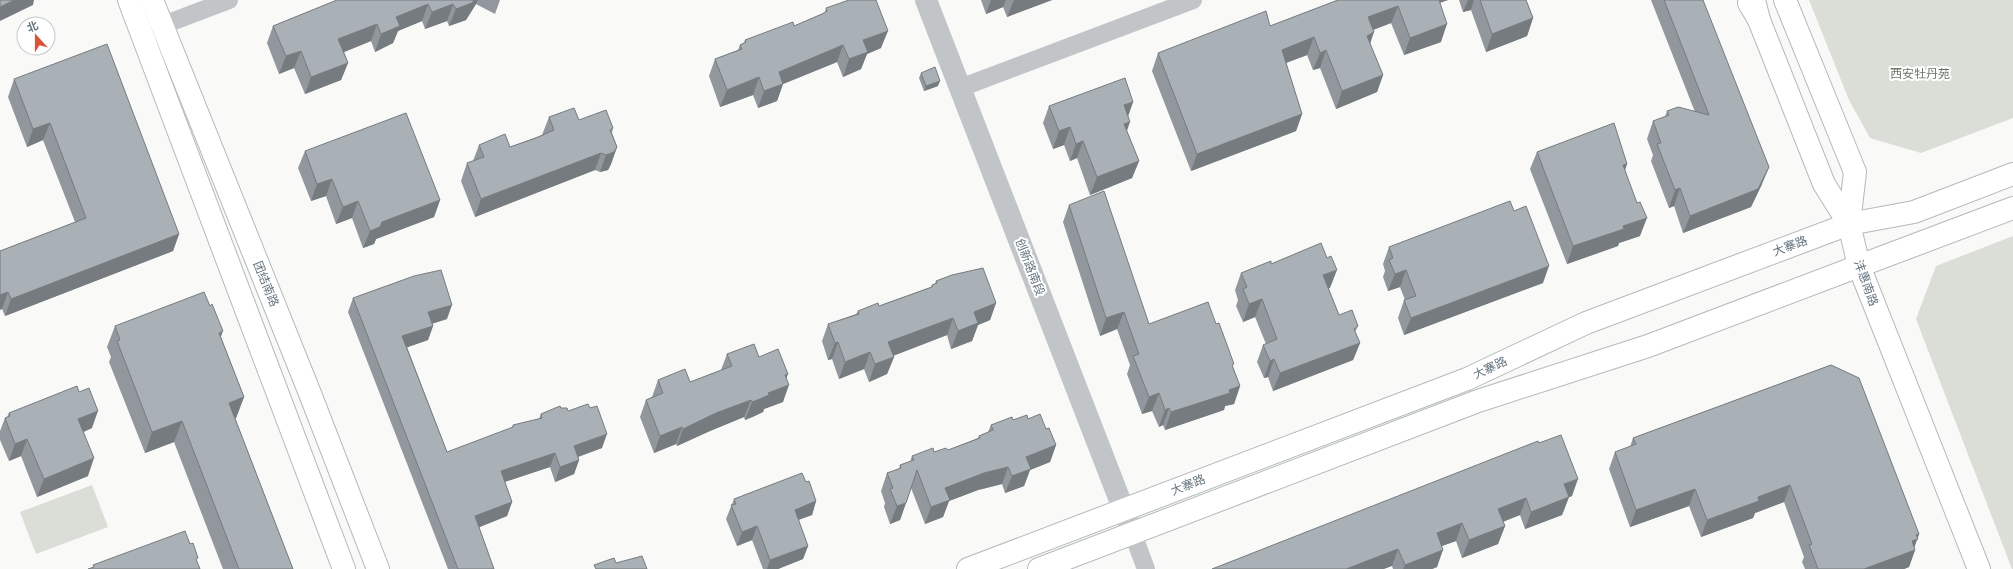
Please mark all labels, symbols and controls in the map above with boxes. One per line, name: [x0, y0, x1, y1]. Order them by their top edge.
north arrow: [16, 16, 56, 56]
text: 北: [24, 17, 40, 35]
park label: 西安牡丹苑: [1890, 65, 1950, 82]
street label: 大寨路: [1770, 231, 1810, 260]
street label: 创新路南段: [1012, 236, 1049, 298]
street label: 沣惠南路: [1850, 257, 1883, 308]
street label: 团结南路: [250, 258, 283, 309]
street label: 大寨路: [1470, 352, 1510, 383]
street label: 大寨路: [1168, 470, 1208, 499]

